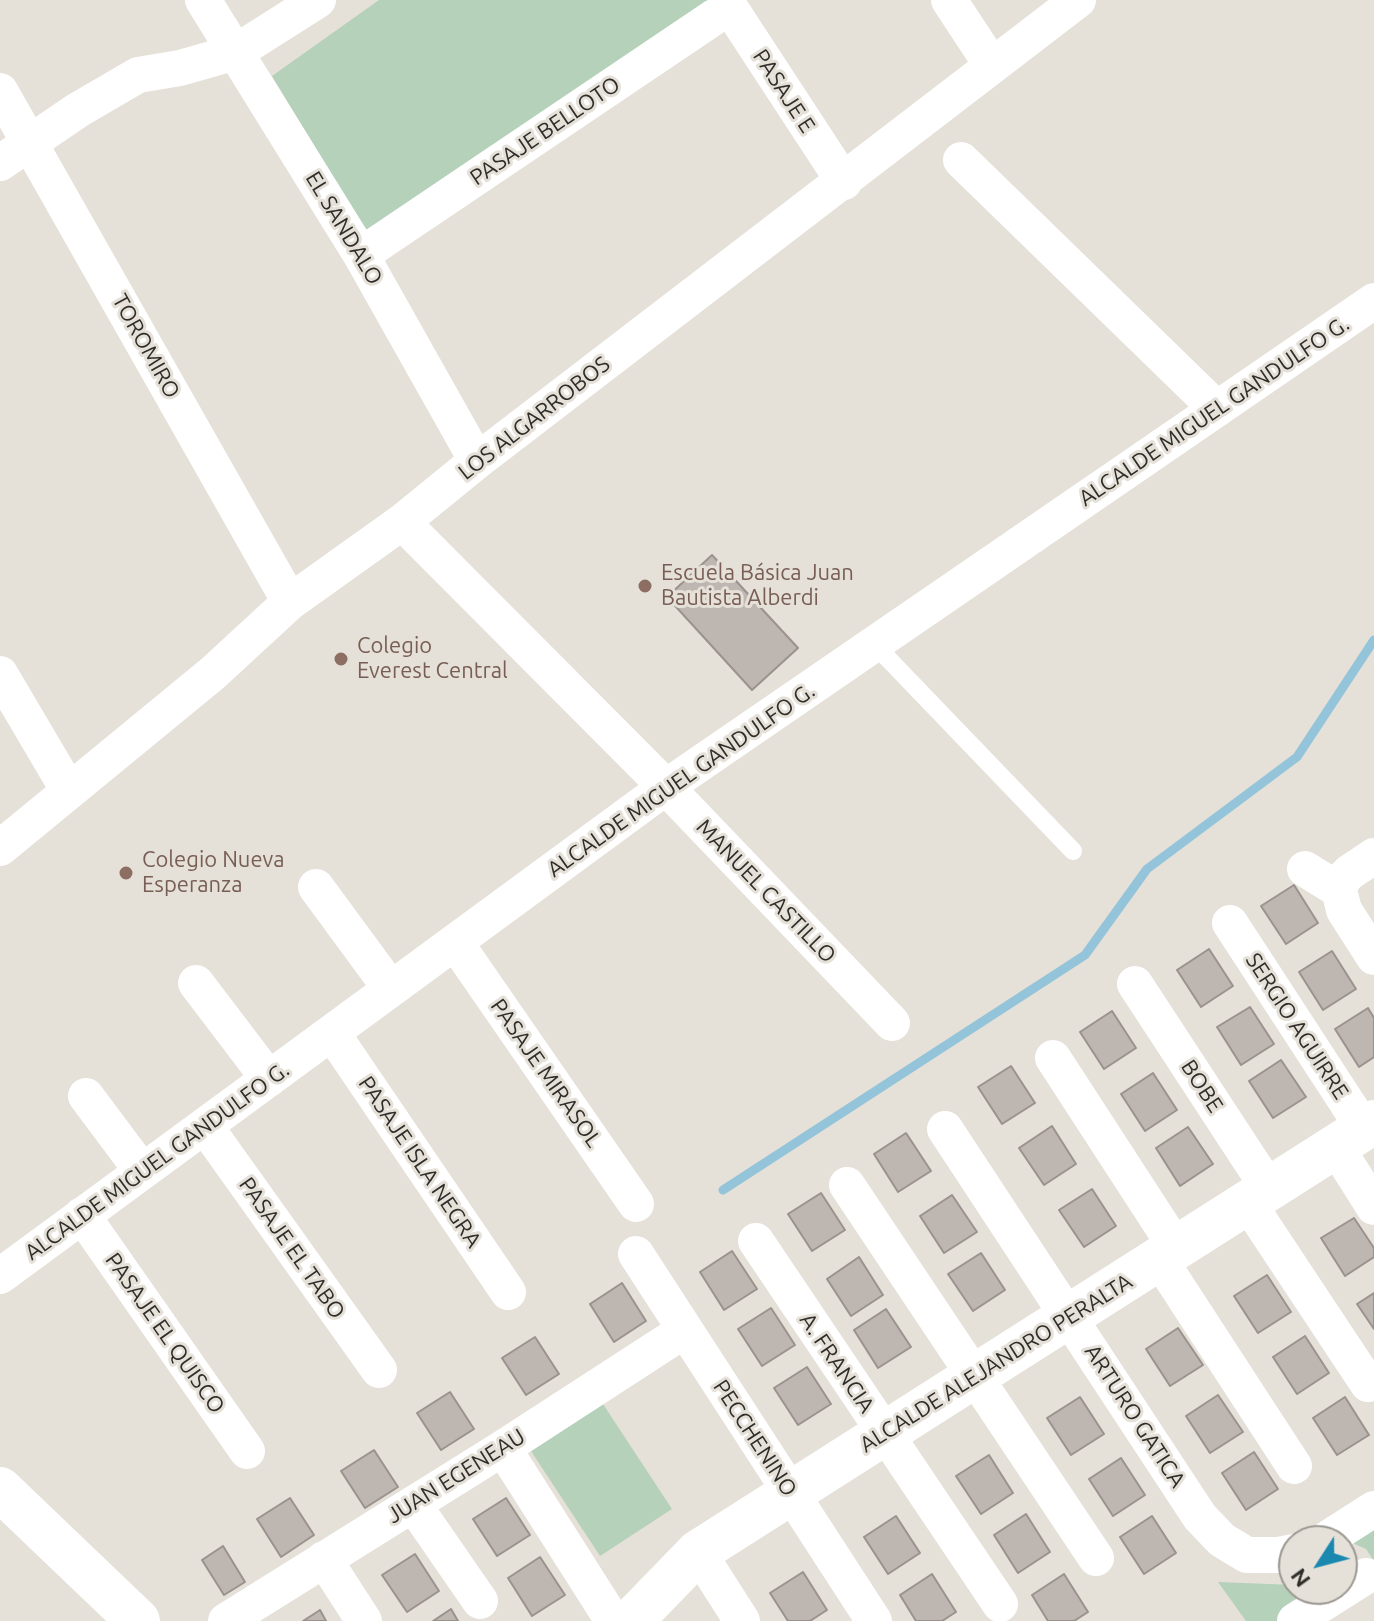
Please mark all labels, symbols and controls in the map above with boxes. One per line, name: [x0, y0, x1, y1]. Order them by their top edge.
street label: PASAJE E: [747, 44, 821, 138]
street label: PASAJE BELLOTO: [465, 71, 625, 191]
street label: EL SANDALO: [300, 167, 388, 289]
street label: TOROMIRO: [107, 289, 185, 403]
street label: ALCALDE MIGUEL GANDULFO G.: [1074, 310, 1354, 512]
street label: LOS ALGARROBOS: [453, 351, 615, 485]
place label: Escuela Básica Juan Bautista Alberdi: [661, 560, 854, 612]
marker: Escuela Básica Juan Bautista Alberdi: [636, 577, 654, 595]
place label: Colegio Everest Central: [357, 633, 508, 684]
marker: Colegio Everest Central: [332, 650, 350, 668]
street label: ALCALDE MIGUEL GANDULFO G.: [542, 677, 820, 883]
street label: MANUEL CASTILLO: [691, 814, 841, 968]
place label: Colegio Nueva Esperanza: [142, 847, 285, 898]
marker: Colegio Nueva Esperanza: [117, 864, 135, 882]
street label: SERGIO AGUIRRE: [1240, 948, 1354, 1104]
street label: PASAJE MIRASOL: [485, 994, 607, 1152]
street label: BOBE: [1175, 1055, 1229, 1117]
street label: ALCALDE MIGUEL GANDULFO G.: [20, 1056, 294, 1266]
street label: PASAJE ISLA NEGRA: [353, 1071, 487, 1253]
street label: PASAJE EL TABO: [233, 1172, 351, 1324]
street label: PASAJE EL QUISCO: [100, 1248, 230, 1418]
street label: ALCALDE ALEJANDRO PERALTA: [855, 1268, 1137, 1458]
street label: A. FRANCIA: [794, 1308, 880, 1418]
street label: ARTURO GATICA: [1079, 1340, 1191, 1492]
street label: PECCHENINO: [708, 1375, 802, 1501]
street label: JUAN EGENEAU: [382, 1423, 530, 1529]
north arrow: [1278, 1525, 1358, 1605]
text: N: [1285, 1564, 1315, 1592]

